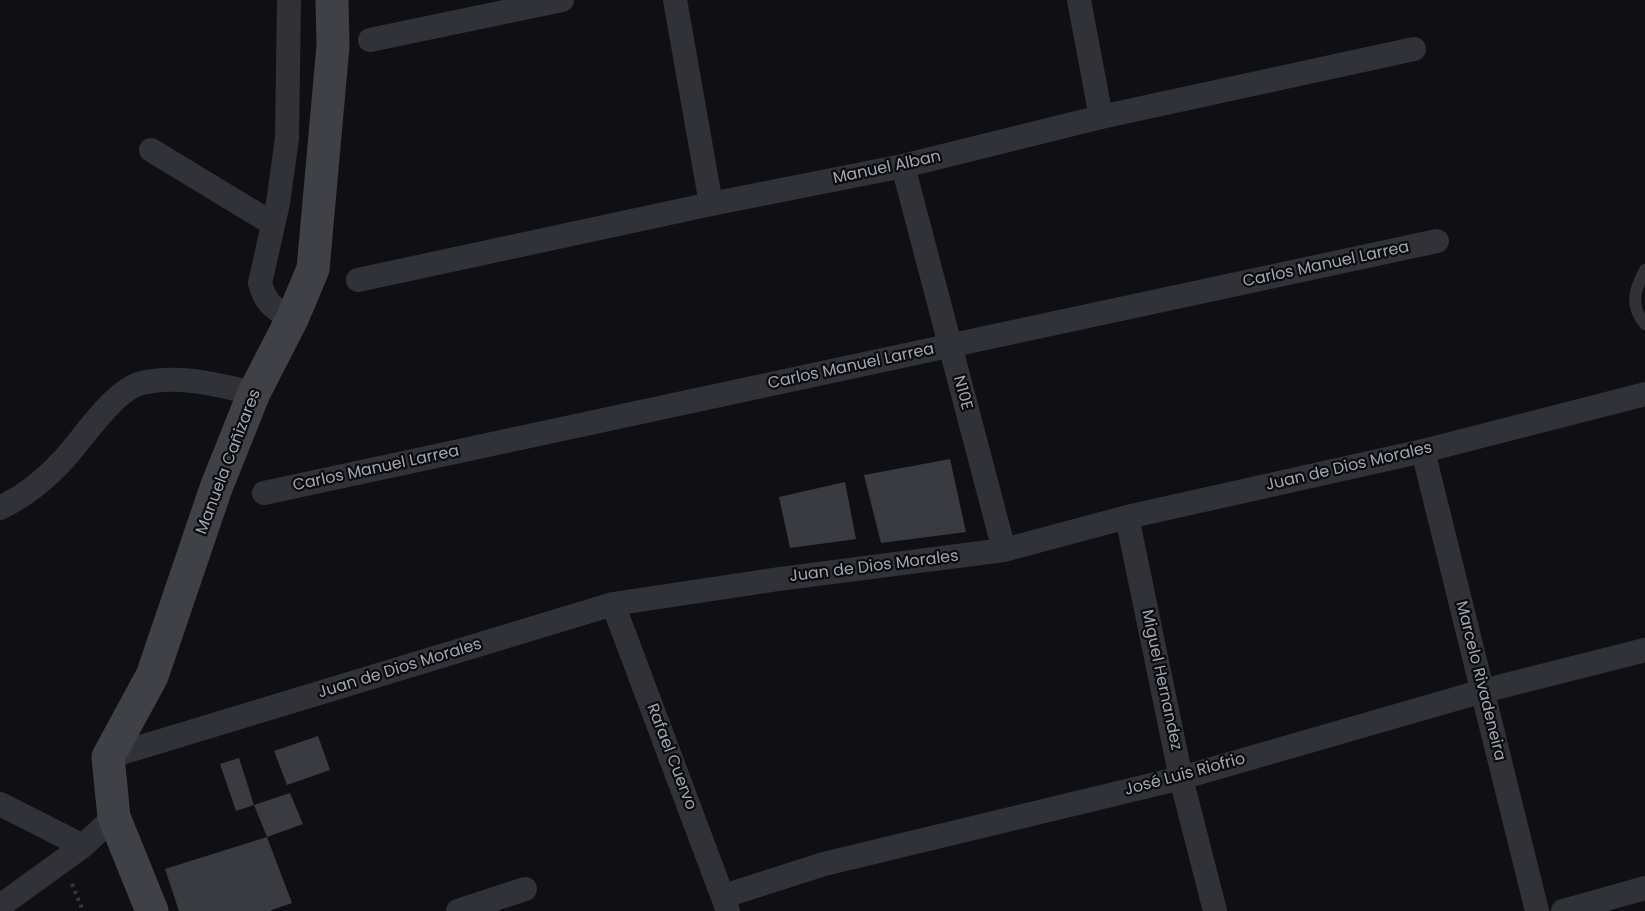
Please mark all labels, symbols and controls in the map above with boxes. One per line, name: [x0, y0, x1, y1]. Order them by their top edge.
street label: Manuel Alban: [831, 147, 943, 189]
street label: Carlos Manuel Larrea: [1241, 238, 1411, 292]
street label: Carlos Manuel Larrea: [766, 340, 936, 394]
street label: N10E: [948, 374, 976, 412]
street label: Manuela Cañizares: [192, 387, 266, 537]
street label: Juan de Dios Morales: [1264, 439, 1434, 495]
street label: Carlos Manuel Larrea: [291, 442, 461, 496]
street label: Juan de Dios Morales: [788, 547, 960, 587]
street label: Marcelo Rivadeneira: [1451, 599, 1509, 763]
street label: Miguel Hernandez: [1137, 608, 1185, 752]
street label: Juan de Dios Morales: [316, 635, 484, 703]
street label: Rafael Cuervo: [642, 701, 700, 813]
street label: José Luis Riofrio: [1122, 750, 1248, 800]

